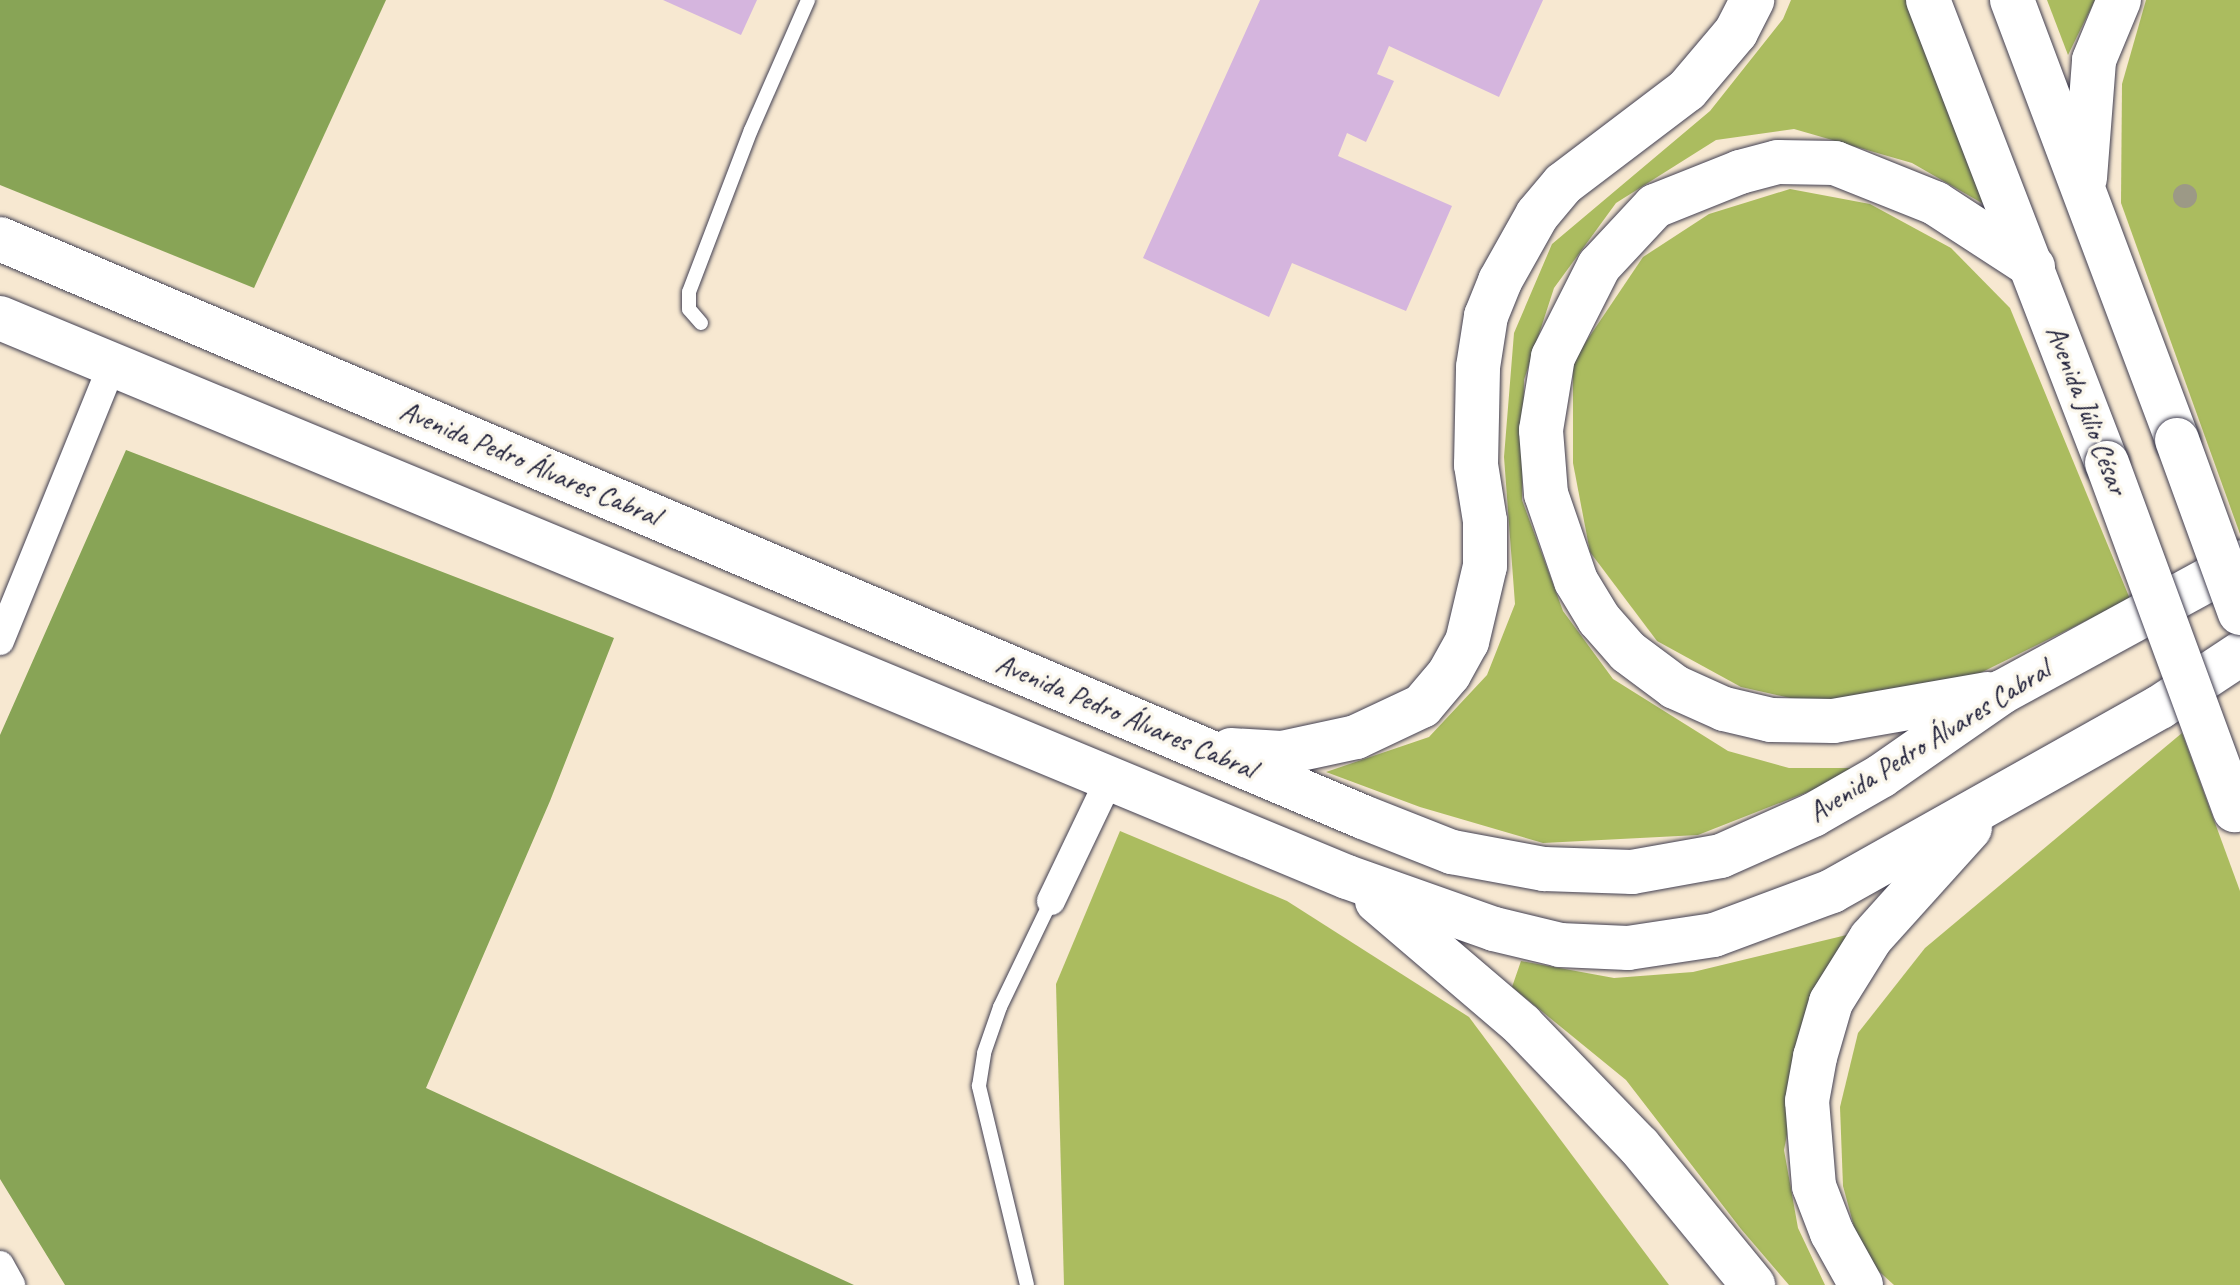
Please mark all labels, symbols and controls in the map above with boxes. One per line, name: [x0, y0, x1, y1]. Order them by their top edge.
street label: Avenida Júlio César: [2039, 320, 2135, 500]
street label: Avenida Pedro Álvares Cabral: [395, 393, 665, 533]
street label: Avenida Pedro Álvares Cabral: [991, 646, 1261, 786]
street label: Avenida Pedro Álvares Cabral: [1802, 653, 2056, 829]

